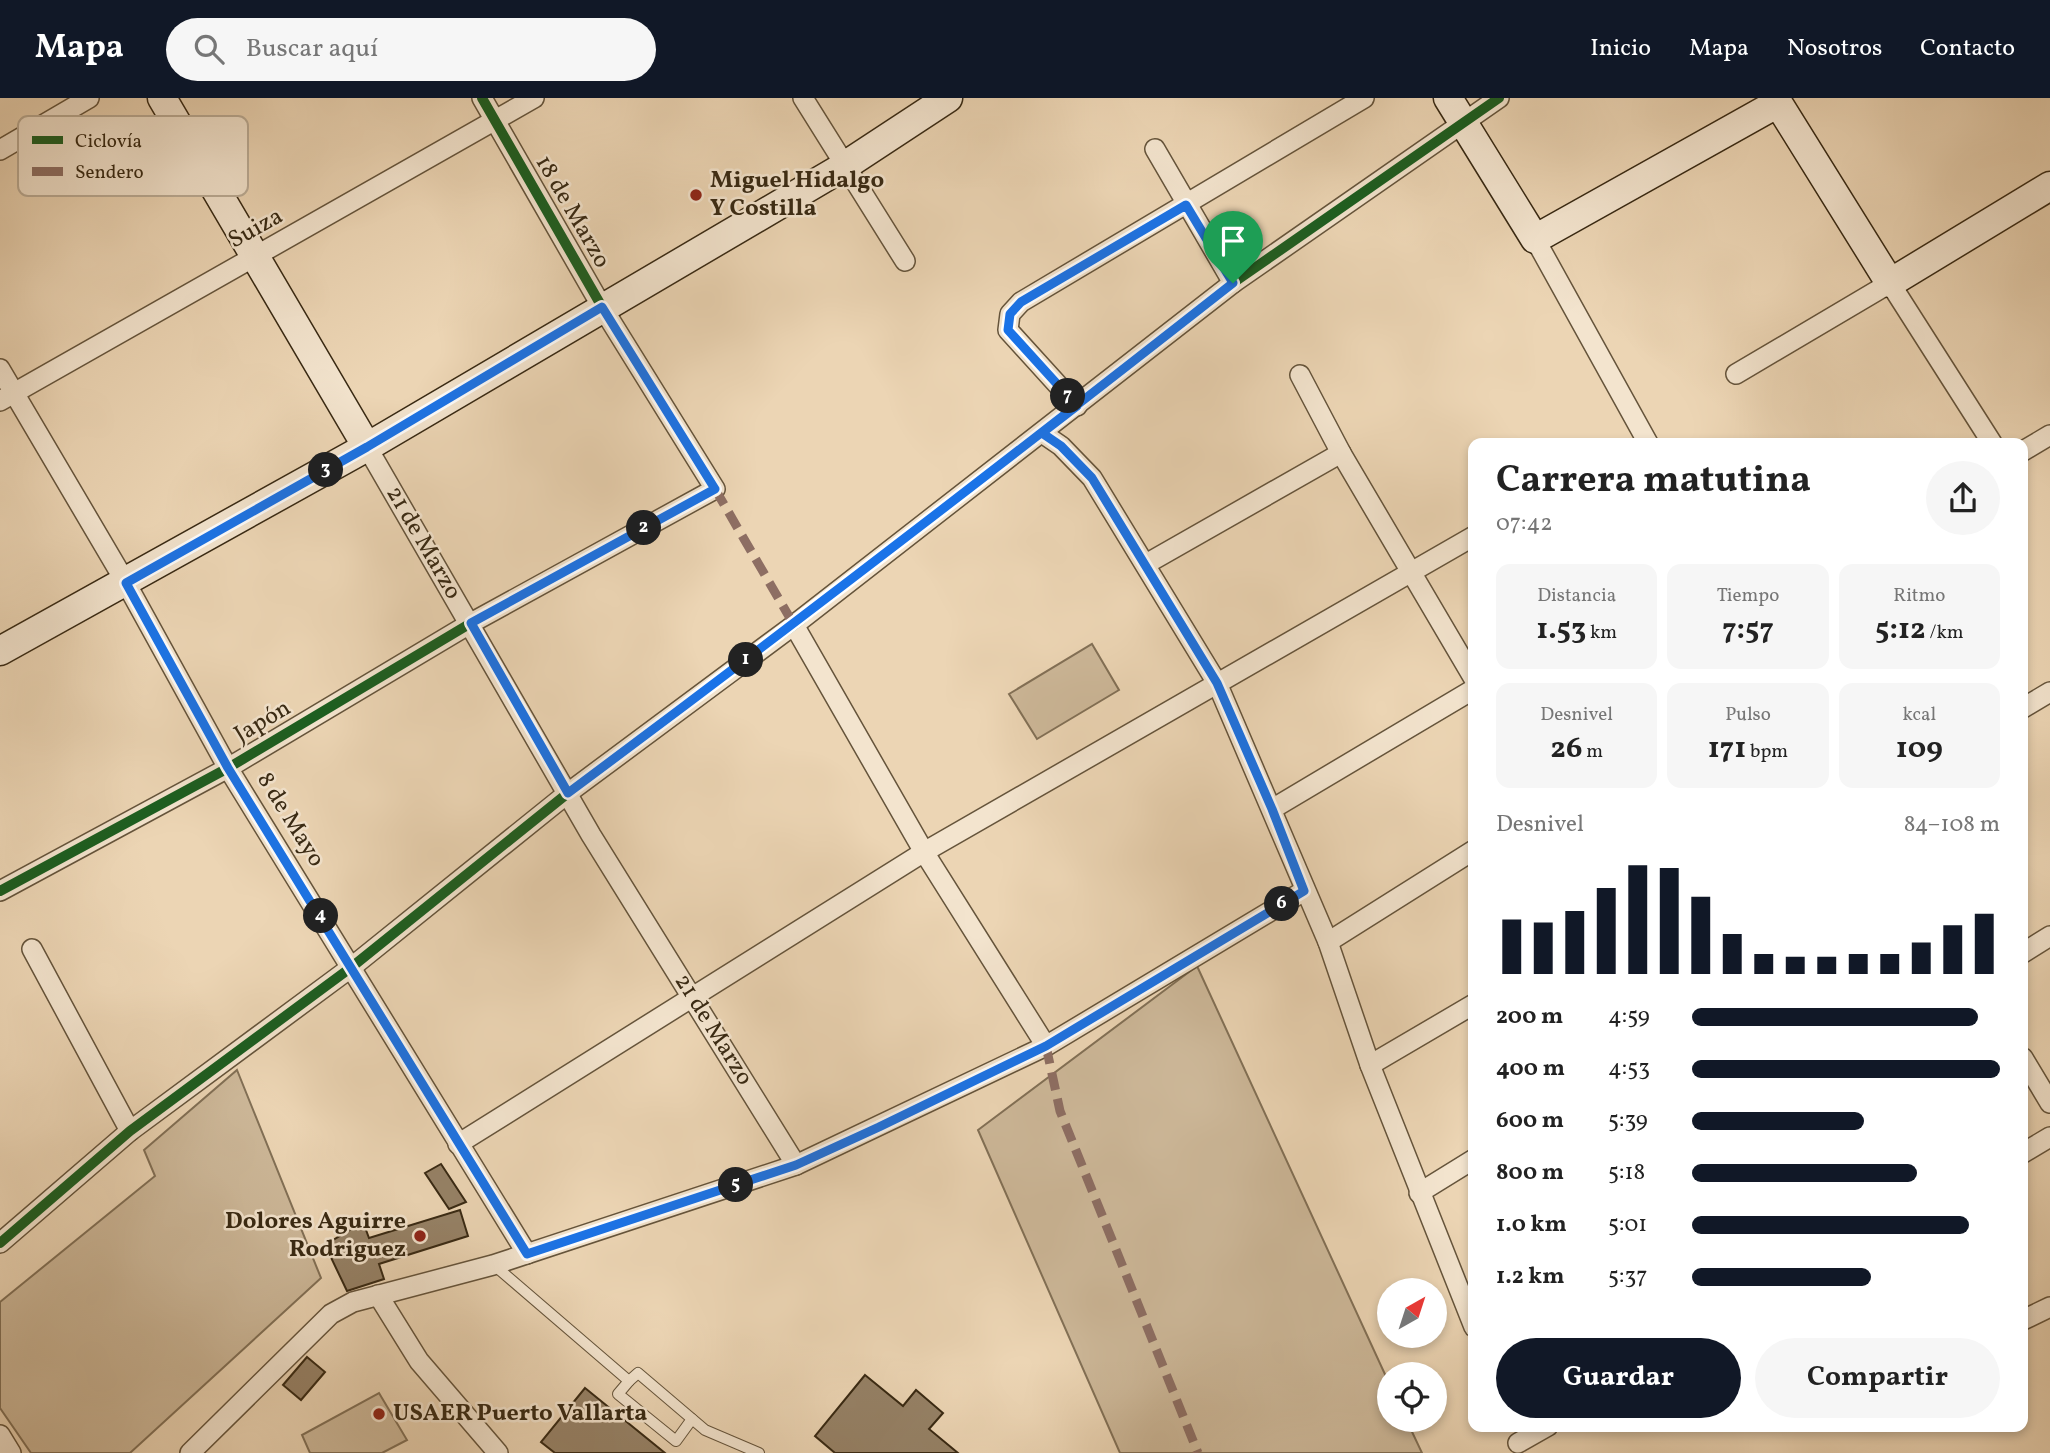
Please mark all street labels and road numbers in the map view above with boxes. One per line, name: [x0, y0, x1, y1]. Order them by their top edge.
street label: 18 de Marzo: [526, 149, 618, 275]
street label: Suiza: [222, 200, 290, 258]
street label: 21 de Marzo: [377, 480, 469, 606]
street label: Japón: [228, 692, 298, 752]
street label: 8 de Mayo: [248, 766, 332, 874]
street label: 21 de Marzo: [665, 968, 761, 1092]

